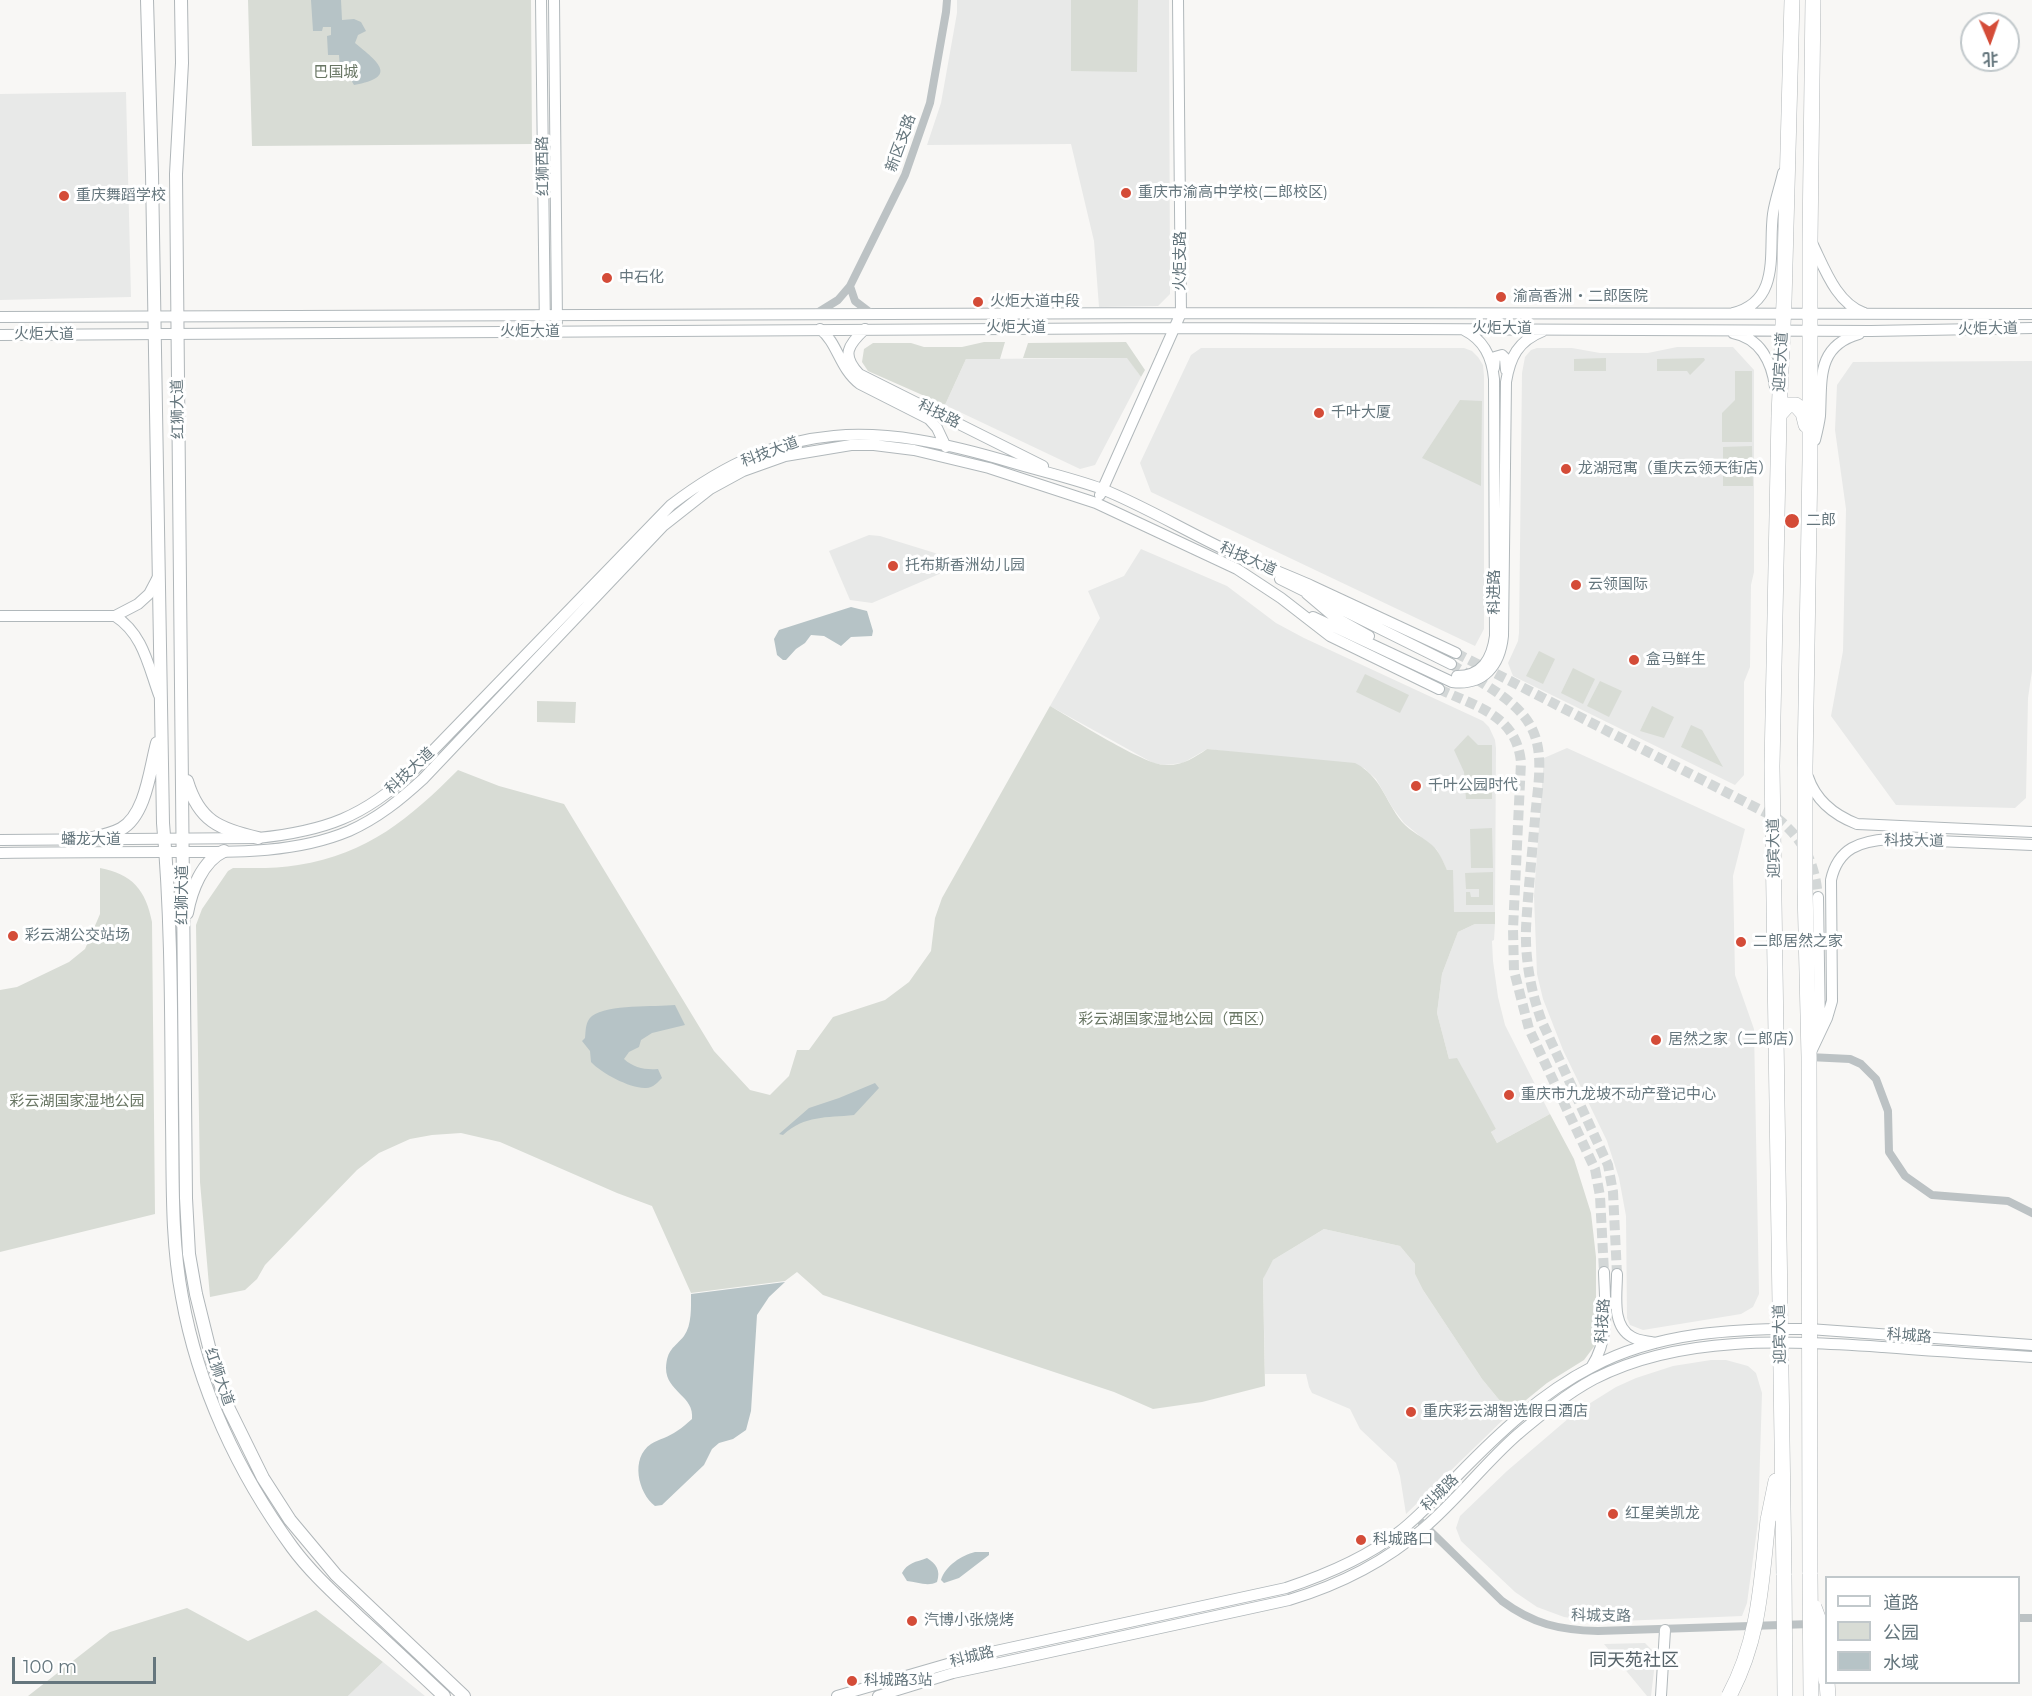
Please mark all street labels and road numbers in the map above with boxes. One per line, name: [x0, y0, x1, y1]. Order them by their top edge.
street label: 新区支路: [882, 112, 920, 174]
street label: 红狮西路: [533, 136, 553, 196]
street label: 火炬支路: [1172, 231, 1190, 291]
street label: 火炬大道: [986, 319, 1046, 337]
street label: 火炬大道: [1958, 319, 2018, 339]
street label: 火炬大道: [1472, 320, 1532, 338]
street label: 火炬大道: [500, 323, 560, 341]
street label: 火炬大道: [14, 326, 74, 344]
street label: 迎宾大道: [1770, 332, 1792, 392]
street label: 红狮大道: [168, 379, 188, 439]
street label: 科技路: [915, 396, 963, 432]
street label: 科技大道: [739, 433, 801, 471]
street label: 科技大道: [1217, 539, 1279, 579]
street label: 科进路: [1486, 570, 1504, 614]
street label: 科技大道: [382, 744, 438, 798]
street label: 迎宾大道: [1764, 818, 1784, 878]
street label: 蟠龙大道: [61, 831, 121, 849]
street label: 科技大道: [1884, 831, 1944, 851]
street label: 红狮大道: [174, 865, 192, 925]
street label: 科技路: [1592, 1298, 1614, 1344]
street label: 迎宾大道: [1770, 1304, 1790, 1364]
street label: 科城路: [1886, 1325, 1932, 1347]
street label: 红狮大道: [201, 1346, 237, 1408]
street label: 科城路: [1418, 1471, 1462, 1515]
street label: 科城支路: [1571, 1606, 1631, 1626]
street label: 科城路: [948, 1643, 996, 1671]

